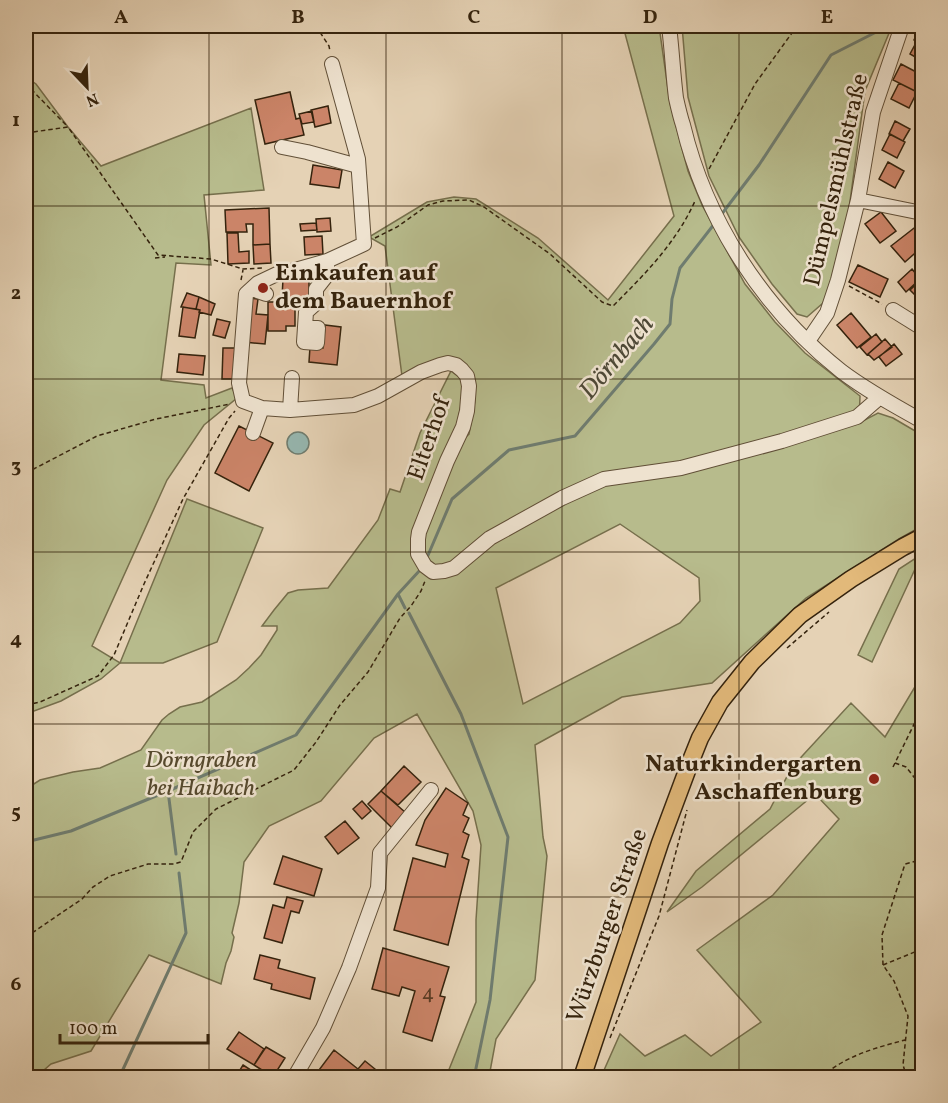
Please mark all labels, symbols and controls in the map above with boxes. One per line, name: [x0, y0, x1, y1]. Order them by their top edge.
text: A: [114, 4, 128, 32]
text: B: [291, 4, 305, 32]
text: C: [468, 4, 481, 32]
text: D: [643, 4, 657, 32]
text: E: [821, 4, 833, 32]
north arrow: [57, 57, 117, 117]
street label: Dümpelsmühlstraße: [796, 70, 878, 290]
text: N: [82, 87, 102, 112]
text: 1: [12, 107, 20, 135]
place label: Einkaufen auf dem Bauernhof: [275, 257, 454, 319]
text: 2: [11, 280, 21, 308]
marker: Einkaufen auf dem Bauernhof: [256, 281, 270, 295]
water label: Dörnbach: [571, 308, 663, 408]
street label: Elterhof: [400, 390, 461, 485]
text: 3: [11, 453, 21, 481]
text: 4: [10, 626, 22, 654]
park label: Dörngraben bei Haibach: [145, 744, 257, 806]
place label: Naturkindergarten Aschaffenburg: [645, 748, 862, 810]
marker: Naturkindergarten Aschaffenburg: [867, 772, 881, 786]
text: 5: [11, 799, 21, 827]
street label: Würzburger Straße: [559, 824, 657, 1028]
text: 6: [11, 971, 22, 999]
house number: 4: [422, 979, 434, 1008]
scale bar: [60, 1007, 208, 1045]
text: 100 m: [69, 1017, 118, 1042]

